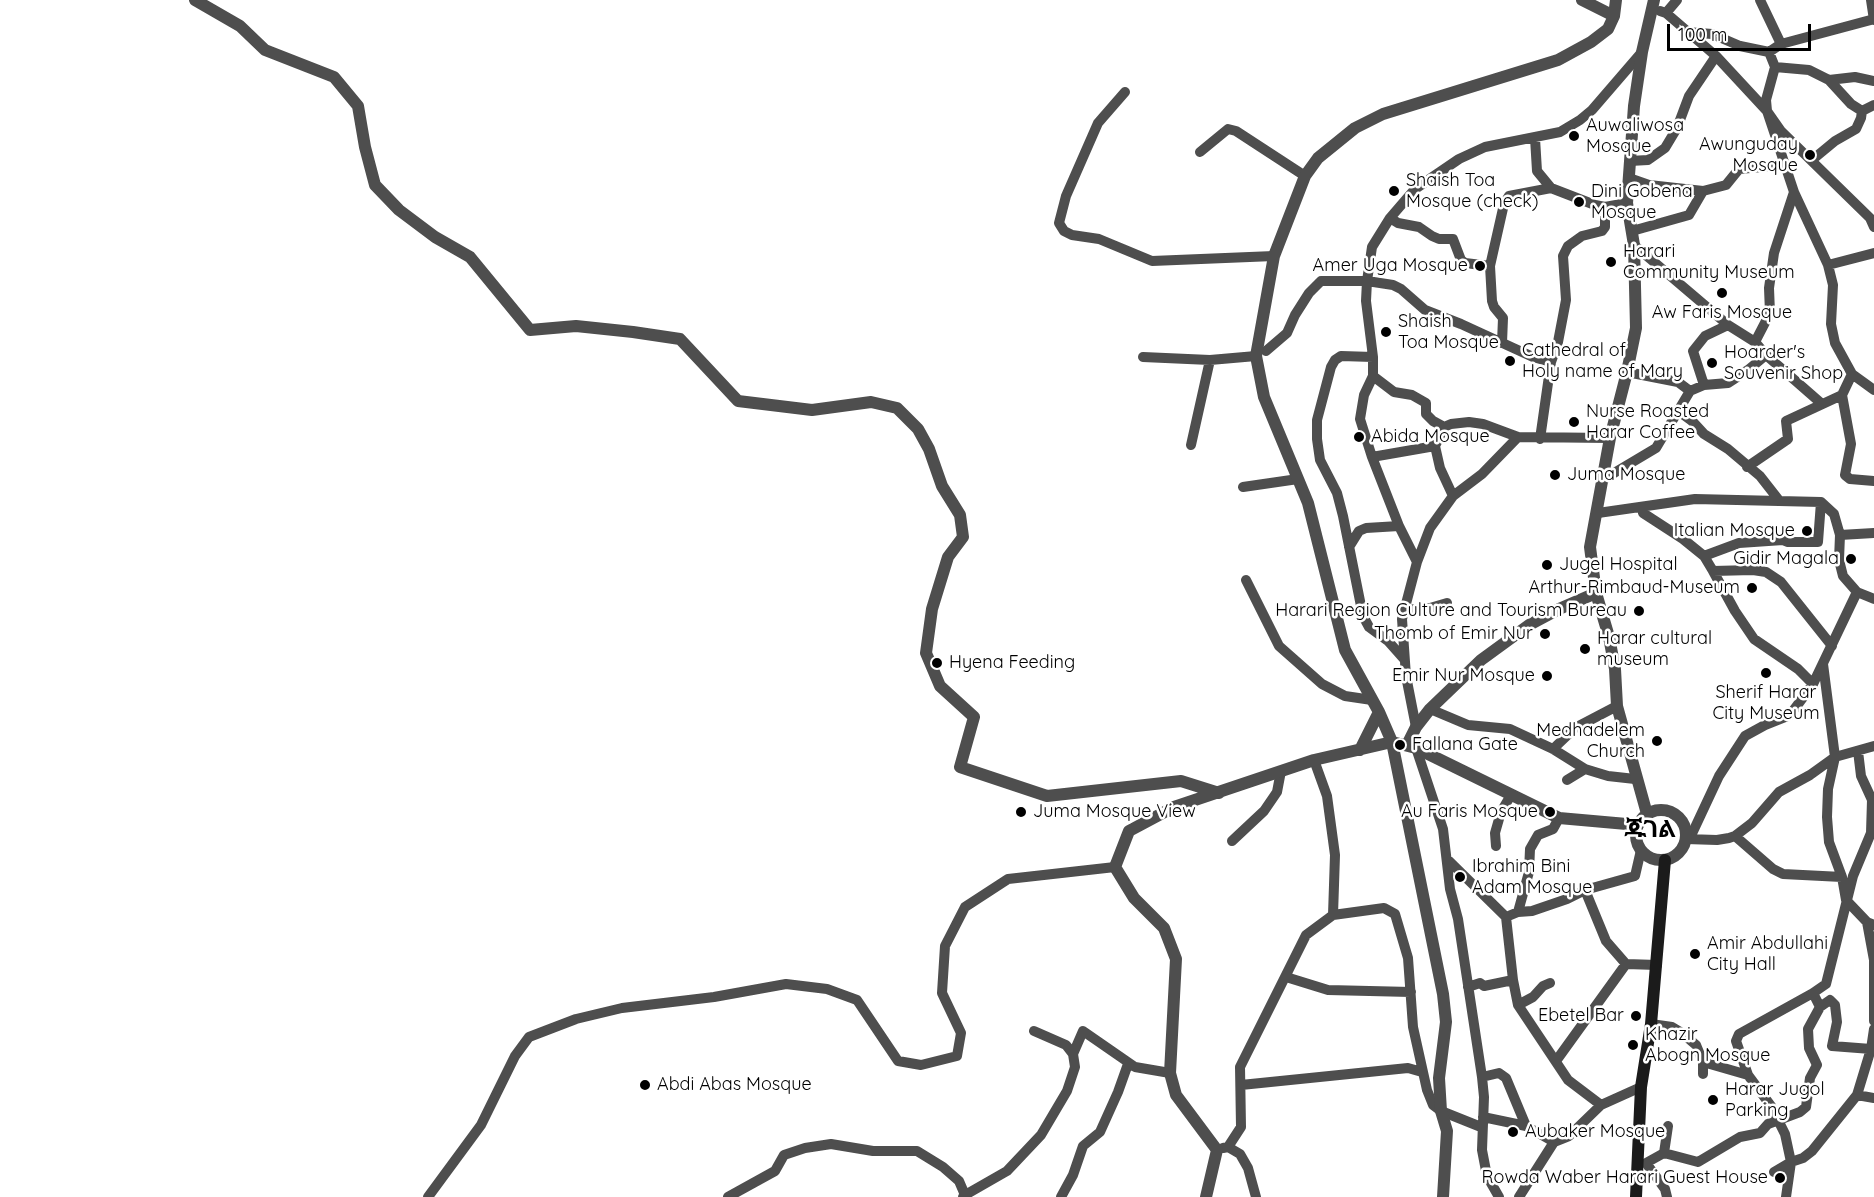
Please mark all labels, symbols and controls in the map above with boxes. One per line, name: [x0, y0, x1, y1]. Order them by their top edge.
scale bar: [1670, 12, 1814, 50]
text: 100 m: [1678, 23, 1727, 46]
place label: Auwaliwosa Mosque: [1586, 115, 1684, 158]
marker: Auwaliwosa Mosque: [1567, 129, 1581, 143]
place label: Awunguday Mosque: [1699, 134, 1798, 176]
marker: Awunguday Mosque: [1803, 148, 1817, 162]
place label: Shaish Toa Mosque (check): [1406, 170, 1539, 213]
place label: Dini Gobena Mosque: [1591, 181, 1693, 224]
marker: Shaish Toa Mosque (check): [1387, 184, 1401, 198]
marker: Dini Gobena Mosque: [1572, 195, 1586, 209]
place label: Harari Community Museum: [1623, 241, 1795, 284]
place label: Amer Uga Mosque: [1313, 255, 1468, 277]
marker: Harari Community Museum: [1604, 255, 1618, 269]
marker: Amer Uga Mosque: [1473, 259, 1487, 273]
marker: Aw Faris Mosque: [1715, 286, 1729, 300]
place label: Aw Faris Mosque: [1652, 302, 1792, 324]
place label: Shaish Toa Mosque: [1398, 311, 1499, 354]
marker: Shaish Toa Mosque: [1379, 325, 1393, 339]
place label: Cathedral of Holy name of Mary: [1522, 340, 1683, 382]
place label: Hoarder's Souvenir Shop: [1724, 342, 1843, 385]
marker: Cathedral of Holy name of Mary: [1503, 354, 1517, 368]
marker: Hoarder's Souvenir Shop: [1705, 356, 1719, 370]
place label: Nurse Roasted Harar Coffee: [1586, 401, 1709, 444]
marker: Nurse Roasted Harar Coffee: [1567, 415, 1581, 429]
place label: Abida Mosque: [1371, 426, 1490, 448]
marker: Abida Mosque: [1352, 430, 1366, 444]
place label: Juma Mosque: [1567, 464, 1685, 486]
marker: Juma Mosque: [1548, 468, 1562, 482]
place label: Italian Mosque: [1674, 520, 1795, 542]
marker: Italian Mosque: [1800, 524, 1814, 538]
place label: Gidir Magala: [1733, 548, 1839, 570]
marker: Gidir Magala: [1844, 552, 1858, 566]
place label: Jugel Hospital: [1559, 554, 1678, 576]
marker: Jugel Hospital: [1540, 558, 1554, 572]
place label: Arthur-Rimbaud-Museum: [1528, 577, 1740, 599]
marker: Arthur-Rimbaud-Museum: [1745, 581, 1759, 595]
place label: Harari Region Culture and Tourism Bureau: [1275, 600, 1627, 622]
marker: Harari Region Culture and Tourism Bureau: [1632, 604, 1646, 618]
place label: Thomb of Emir Nur: [1374, 623, 1533, 645]
marker: Thomb of Emir Nur: [1538, 627, 1552, 641]
place label: Harar cultural museum: [1597, 628, 1712, 670]
marker: Harar cultural museum: [1578, 642, 1592, 656]
place label: Hyena Feeding: [949, 652, 1075, 674]
marker: Hyena Feeding: [930, 656, 944, 670]
place label: Emir Nur Mosque: [1392, 665, 1535, 687]
marker: Sherif Harar City Museum: [1759, 666, 1773, 680]
marker: Emir Nur Mosque: [1540, 669, 1554, 683]
place label: Sherif Harar City Museum: [1712, 682, 1820, 724]
place label: Medhadelem Church: [1536, 720, 1645, 762]
place label: Fallana Gate: [1412, 734, 1518, 756]
marker: Medhadelem Church: [1650, 734, 1664, 748]
marker: Fallana Gate: [1393, 738, 1407, 752]
place label: Juma Mosque View: [1033, 801, 1196, 823]
place label: Au Faris Mosque: [1401, 801, 1538, 823]
marker: Juma Mosque View: [1014, 805, 1028, 819]
marker: Au Faris Mosque: [1543, 805, 1557, 819]
district label: ጁገል: [1624, 816, 1676, 844]
place label: Ibrahim Bini Adam Mosque: [1472, 856, 1592, 898]
marker: Ibrahim Bini Adam Mosque: [1453, 870, 1467, 884]
place label: Amir Abdullahi City Hall: [1707, 933, 1828, 976]
marker: Amir Abdullahi City Hall: [1688, 947, 1702, 961]
place label: Ebetel Bar: [1538, 1005, 1624, 1027]
marker: Ebetel Bar: [1629, 1009, 1643, 1023]
place label: Khazir Abogn Mosque: [1645, 1024, 1770, 1066]
marker: Khazir Abogn Mosque: [1626, 1038, 1640, 1052]
place label: Abdi Abas Mosque: [657, 1074, 812, 1096]
marker: Abdi Abas Mosque: [638, 1078, 652, 1092]
place label: Harar Jugol Parking: [1725, 1079, 1825, 1122]
marker: Harar Jugol Parking: [1706, 1093, 1720, 1107]
place label: Aubaker Mosque: [1525, 1121, 1665, 1143]
marker: Aubaker Mosque: [1506, 1125, 1520, 1139]
place label: Rowda Waber Harari Guest House: [1482, 1167, 1768, 1189]
marker: Rowda Waber Harari Guest House: [1773, 1171, 1787, 1185]

